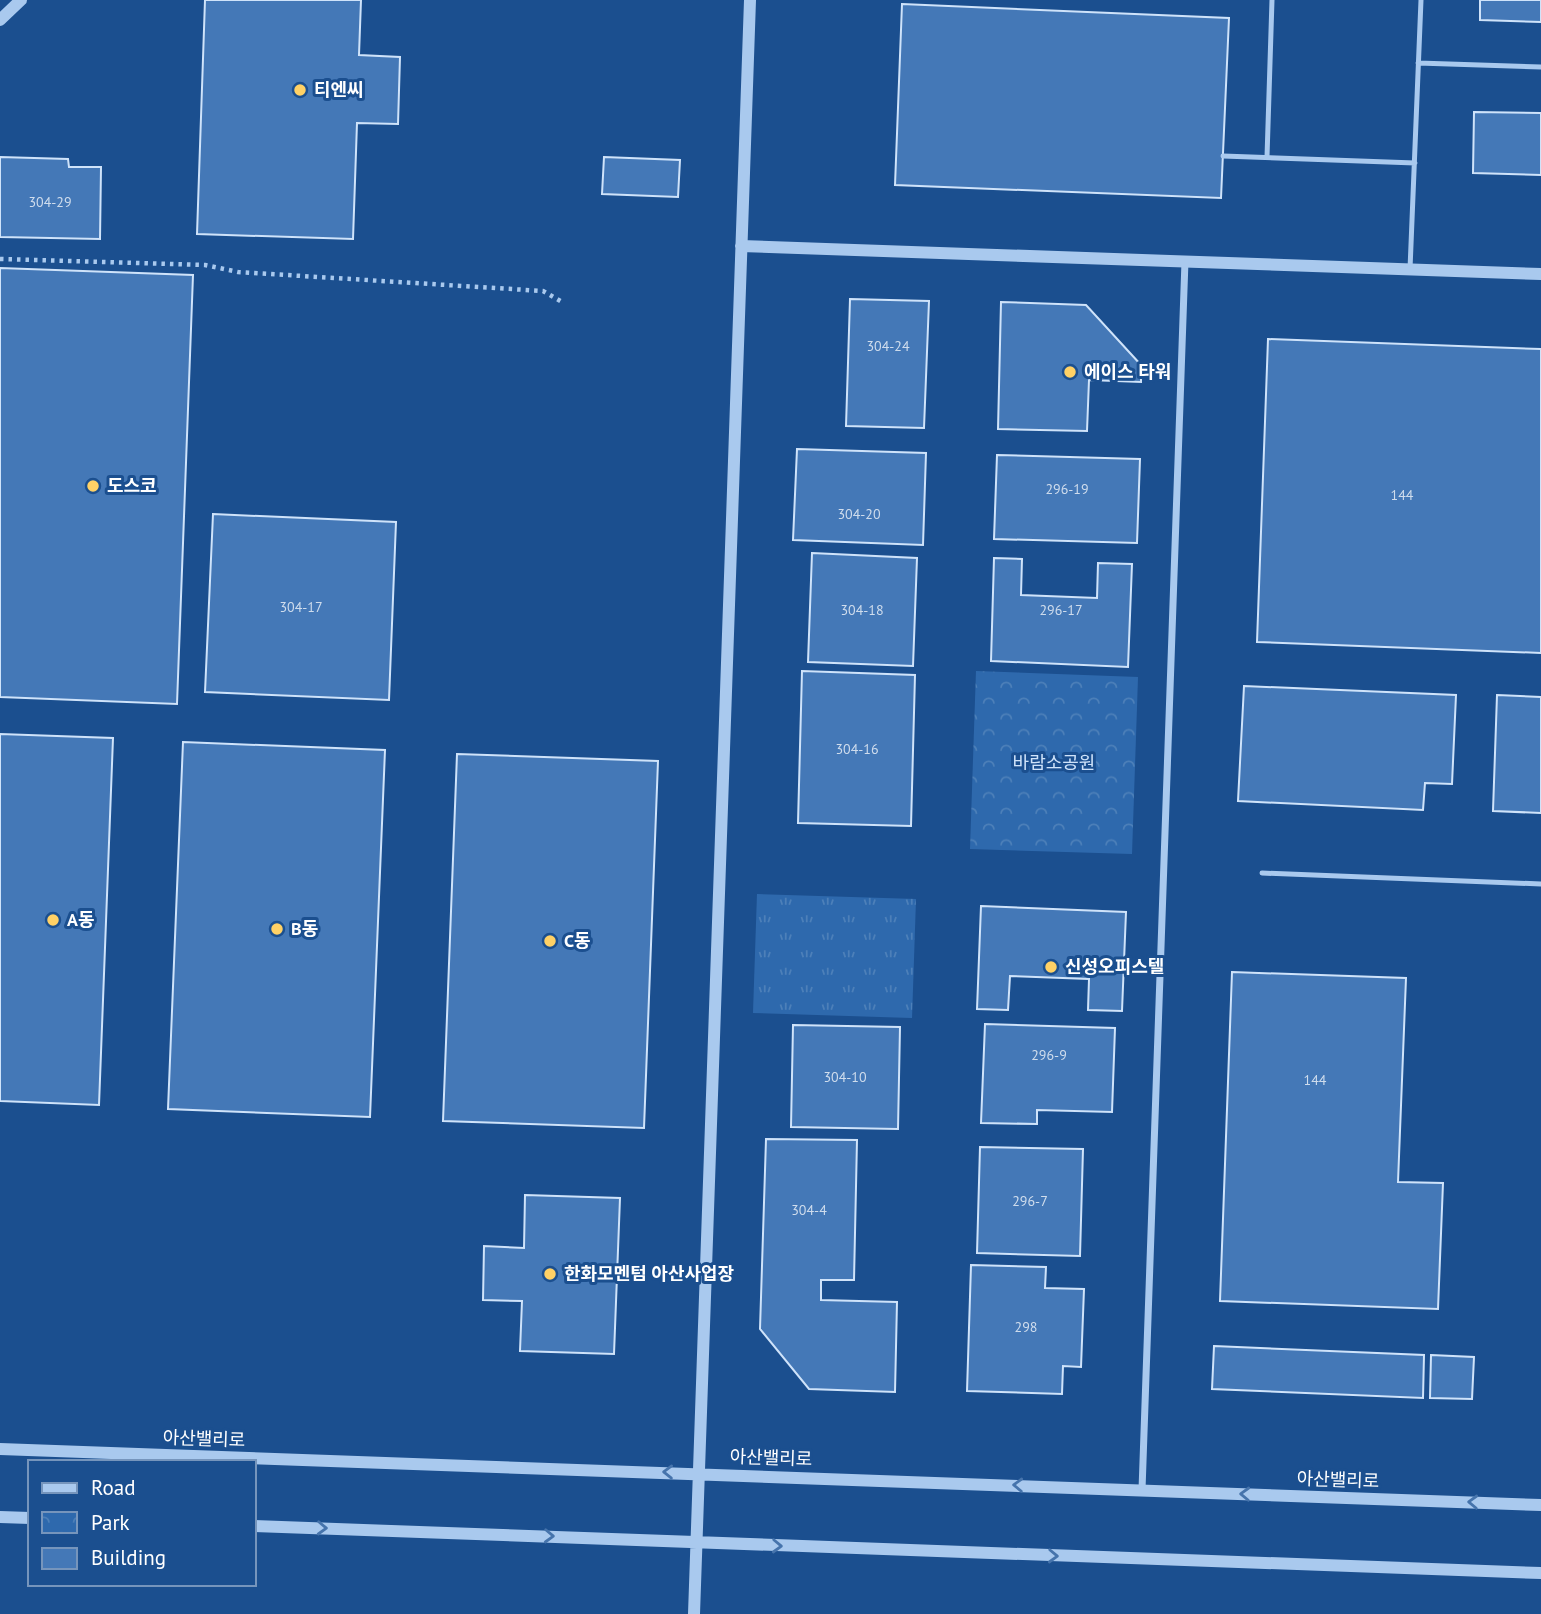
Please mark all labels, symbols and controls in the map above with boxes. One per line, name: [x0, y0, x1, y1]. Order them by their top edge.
place label: 티엔씨: [314, 78, 364, 101]
marker: 티엔씨: [292, 82, 308, 98]
house number: 304-29: [28, 193, 72, 211]
house number: 304-24: [866, 337, 910, 355]
place label: 에이스 타워: [1084, 360, 1171, 383]
marker: 에이스 타워: [1062, 364, 1078, 380]
place label: 도스코: [107, 474, 157, 497]
marker: 도스코: [85, 478, 101, 494]
house number: 296-19: [1045, 480, 1089, 498]
house number: 144: [1391, 486, 1414, 504]
house number: 304-20: [837, 505, 881, 523]
house number: 304-17: [279, 598, 323, 616]
house number: 304-18: [840, 601, 884, 619]
house number: 296-17: [1039, 601, 1083, 619]
house number: 304-16: [835, 740, 879, 758]
park label: 바람소공원: [1013, 751, 1095, 774]
place label: A동: [67, 908, 94, 931]
marker: A동: [45, 912, 61, 928]
place label: B동: [291, 917, 318, 940]
marker: B동: [269, 921, 285, 937]
place label: C동: [564, 929, 591, 952]
marker: C동: [542, 933, 558, 949]
place label: 신성오피스텔: [1065, 955, 1164, 978]
marker: 신성오피스텔: [1043, 959, 1059, 975]
house number: 296-9: [1031, 1046, 1067, 1064]
house number: 304-10: [823, 1068, 867, 1086]
house number: 144: [1304, 1071, 1327, 1089]
house number: 296-7: [1012, 1192, 1048, 1210]
house number: 304-4: [791, 1201, 827, 1219]
place label: 한화모멘텀 아산사업장: [564, 1262, 735, 1285]
marker: 한화모멘텀 아산사업장: [542, 1266, 558, 1282]
house number: 298: [1015, 1318, 1037, 1336]
street label: 아산밸리로: [162, 1426, 246, 1451]
street label: 아산밸리로: [729, 1445, 813, 1470]
legend: [28, 1460, 256, 1586]
one-way arrow: [663, 1465, 674, 1480]
street label: 아산밸리로: [1296, 1467, 1380, 1492]
text: Road: [91, 1474, 135, 1501]
one-way arrow: [1012, 1478, 1023, 1493]
one-way arrow: [1240, 1486, 1251, 1501]
one-way arrow: [1467, 1494, 1478, 1510]
text: Park: [91, 1509, 130, 1536]
one-way arrow: [317, 1521, 328, 1536]
one-way arrow: [544, 1529, 555, 1544]
one-way arrow: [771, 1539, 782, 1554]
text: Building: [91, 1544, 166, 1571]
one-way arrow: [1048, 1548, 1059, 1563]

